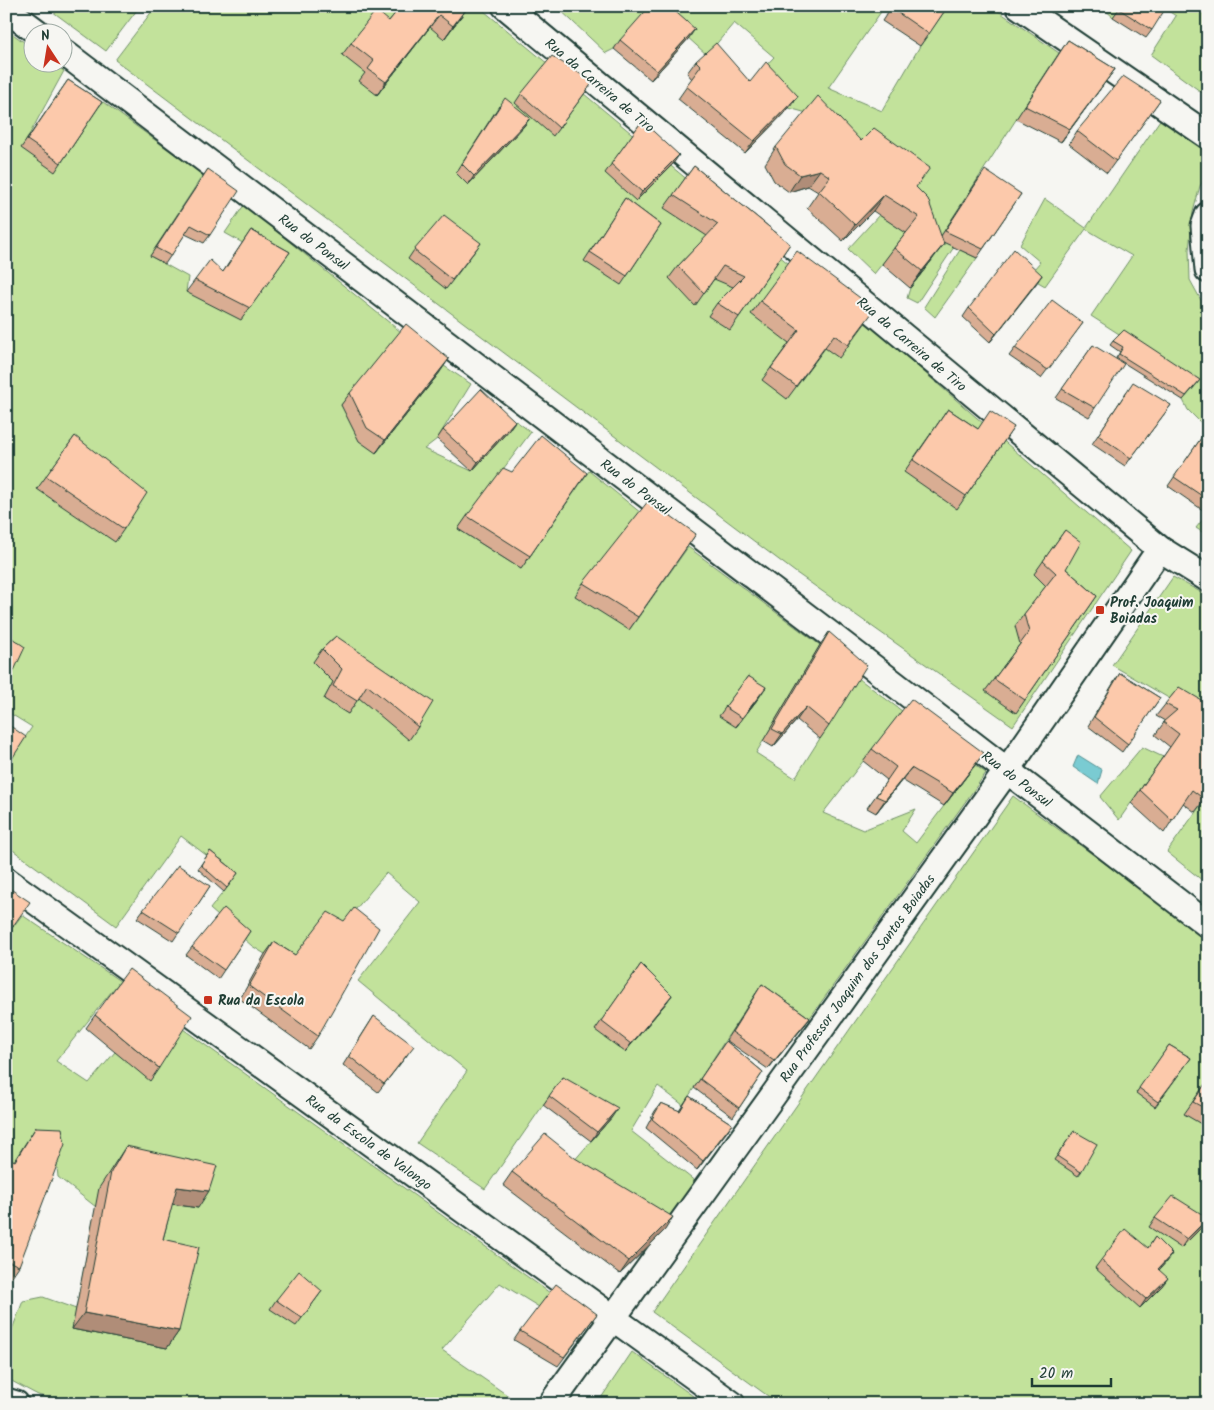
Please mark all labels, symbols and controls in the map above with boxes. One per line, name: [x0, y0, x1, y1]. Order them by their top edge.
north arrow: [22, 22, 72, 72]
text: N: [39, 25, 52, 48]
street label: Rua da Carreira de Tiro: [540, 33, 659, 138]
street label: Rua do Ponsul: [273, 209, 354, 277]
street label: Rua da Carreira de Tiro: [852, 292, 971, 397]
street label: Rua do Ponsul: [595, 454, 676, 522]
place label: Prof. Joaquim Boiadas: [1110, 592, 1194, 630]
marker: Prof. Joaquim Boiadas: [1094, 604, 1106, 616]
street label: Rua do Ponsul: [976, 746, 1057, 814]
street label: Rua Professor Joaquim dos Santos Boiadas: [775, 870, 941, 1087]
place label: Rua da Escola: [218, 990, 304, 1012]
marker: Rua da Escola: [202, 994, 214, 1006]
street label: Rua da Escola de Valongo: [301, 1089, 436, 1196]
scale bar: [1032, 1355, 1110, 1387]
text: 20 m: [1039, 1362, 1073, 1386]

